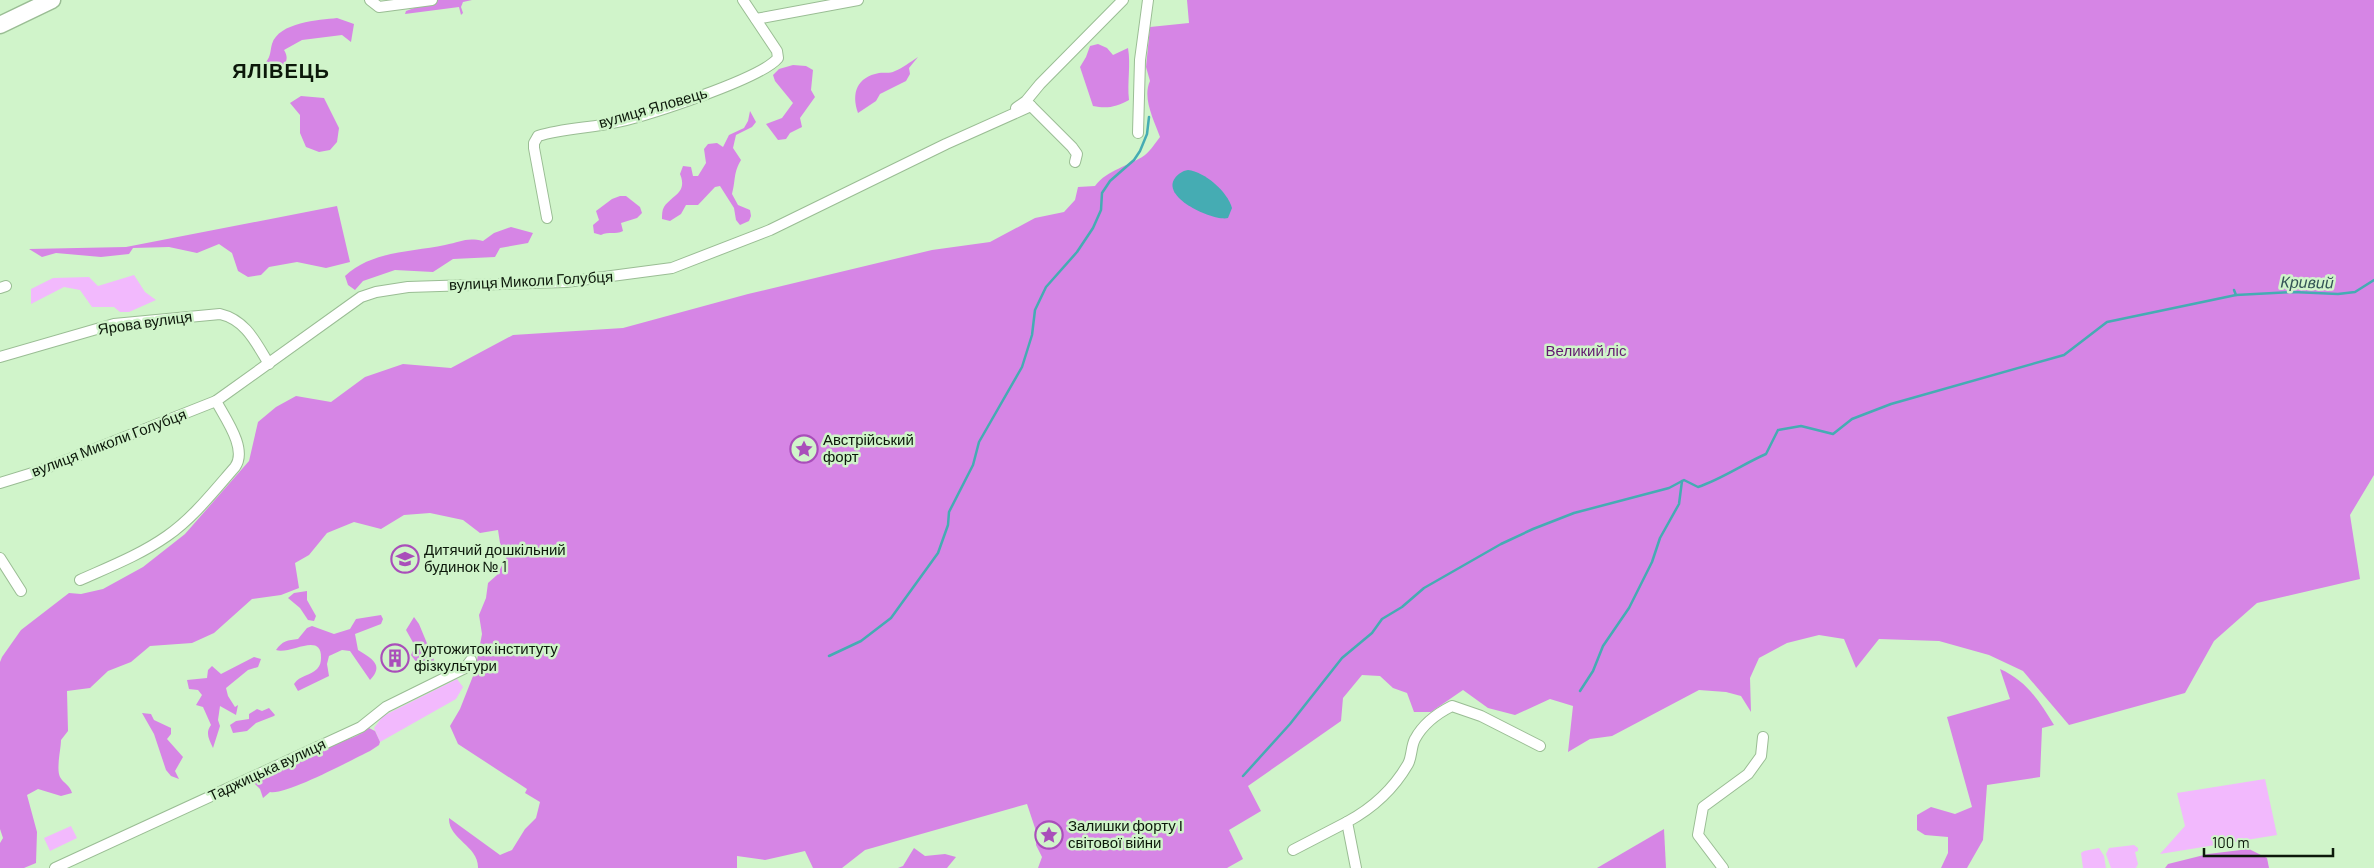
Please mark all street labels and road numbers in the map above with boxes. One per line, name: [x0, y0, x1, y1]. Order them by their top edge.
street label: вулиця Яловець: [596, 83, 709, 131]
street label: вулиця Миколи Голубця: [448, 267, 613, 293]
street label: Ярова вулиця: [96, 306, 193, 338]
street label: вулиця Миколи Голубця: [29, 404, 189, 480]
street label: Таджицька вулиця: [205, 734, 328, 804]

